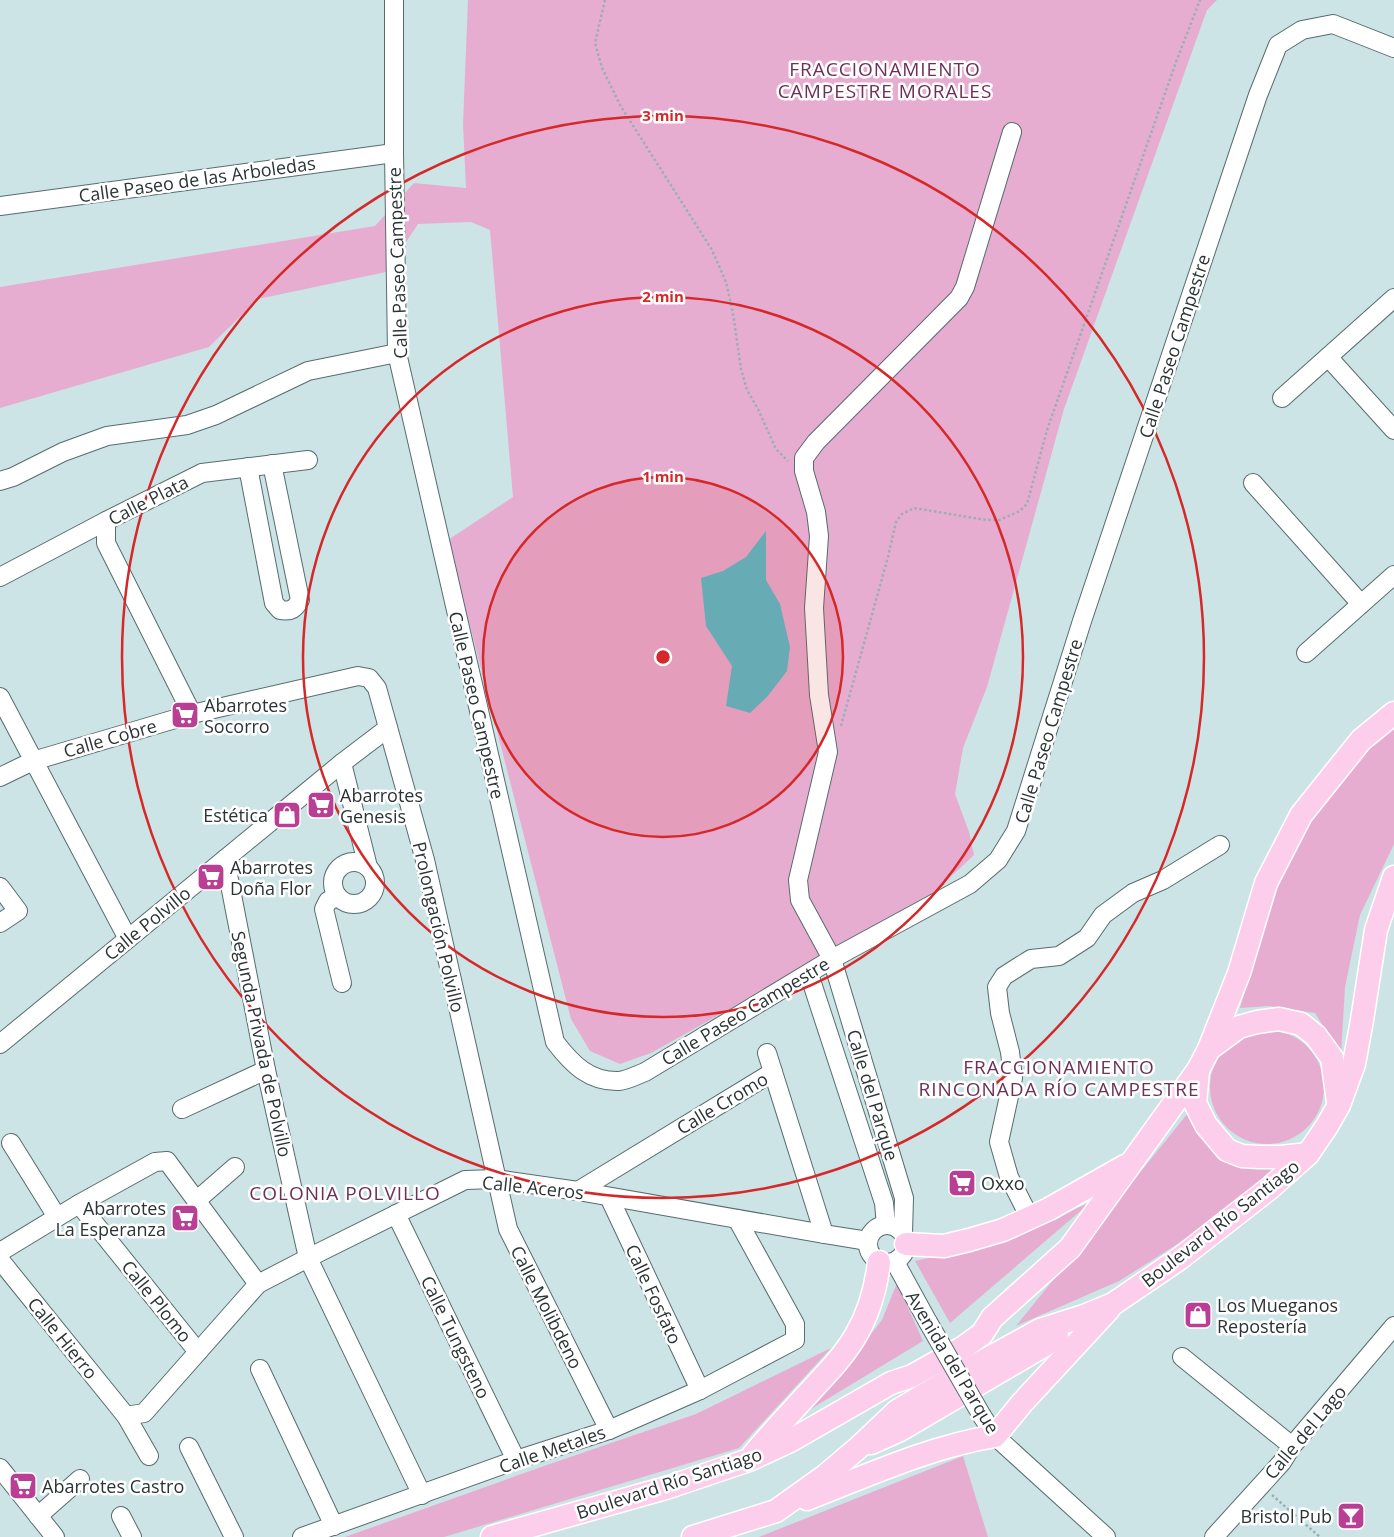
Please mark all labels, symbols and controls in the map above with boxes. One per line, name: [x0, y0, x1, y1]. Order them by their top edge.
district label: FRACCIONAMIENTO CAMPESTRE MORALES: [778, 56, 992, 104]
text: 3 min: [642, 105, 684, 125]
street label: Calle Paseo de las Arboledas: [77, 151, 317, 207]
street label: Calle Paseo Campestre: [382, 167, 412, 359]
street label: Calle Paseo Campestre: [1133, 251, 1215, 441]
text: 2 min: [642, 286, 684, 306]
text: 1 min: [642, 466, 684, 486]
street label: Calle Plata: [104, 470, 192, 530]
street label: Calle Paseo Campestre: [444, 609, 510, 801]
street label: Calle Paseo Campestre: [1008, 636, 1088, 826]
centre of rings: [654, 648, 672, 666]
place label: Abarrotes Socorro: [204, 693, 287, 738]
supermarket icon: Abarrotes Socorro: [170, 700, 200, 730]
street label: Calle Cobre: [61, 713, 159, 763]
place label: Abarrotes Genesis: [340, 783, 423, 828]
supermarket icon: Abarrotes Genesis: [306, 790, 336, 820]
shop icon: Estética: [272, 800, 302, 830]
place label: Estética: [203, 803, 268, 827]
street label: Prolongación Polvillo: [408, 839, 470, 1015]
place label: Abarrotes Doña Flor: [230, 855, 313, 900]
supermarket icon: Abarrotes Doña Flor: [196, 862, 226, 892]
street label: Calle Polvillo: [99, 881, 195, 965]
street label: Segunda Privada de Polvillo: [226, 929, 298, 1159]
street label: Calle Paseo Campestre: [657, 951, 833, 1071]
street label: Calle del Parque: [842, 1027, 904, 1163]
district label: FRACCIONAMIENTO RINCONADA RÍO CAMPESTRE: [918, 1054, 1200, 1102]
street label: Calle Cromo: [672, 1066, 772, 1140]
street label: Boulevard Río Santiago: [1136, 1154, 1304, 1292]
supermarket icon: Oxxo: [947, 1168, 977, 1198]
street label: Calle Aceros: [481, 1170, 585, 1204]
place label: Oxxo: [981, 1171, 1025, 1195]
district label: COLONIA POLVILLO: [249, 1180, 441, 1206]
place label: Abarrotes La Esperanza: [55, 1196, 166, 1241]
supermarket icon: Abarrotes La Esperanza: [170, 1203, 200, 1233]
street label: Calle Fosfato: [620, 1240, 688, 1348]
street label: Calle Molibdeno: [506, 1241, 588, 1373]
street label: Calle Plomo: [117, 1255, 197, 1347]
street label: Calle Tungsteno: [416, 1272, 496, 1402]
street label: Avenida del Parque: [901, 1286, 1005, 1438]
street label: Calle Hierro: [23, 1292, 103, 1384]
place label: Los Mueganos Repostería: [1217, 1293, 1338, 1338]
shop icon: Los Mueganos Repostería: [1183, 1300, 1213, 1330]
street label: Calle del Lago: [1259, 1380, 1351, 1484]
street label: Calle Metales: [496, 1420, 608, 1478]
street label: Boulevard Río Santiago: [573, 1442, 765, 1524]
supermarket icon: Abarrotes Castro: [8, 1471, 38, 1501]
place label: Abarrotes Castro: [42, 1474, 184, 1498]
bar icon: Bristol Pub: [1336, 1501, 1366, 1531]
place label: Bristol Pub: [1241, 1504, 1332, 1528]

